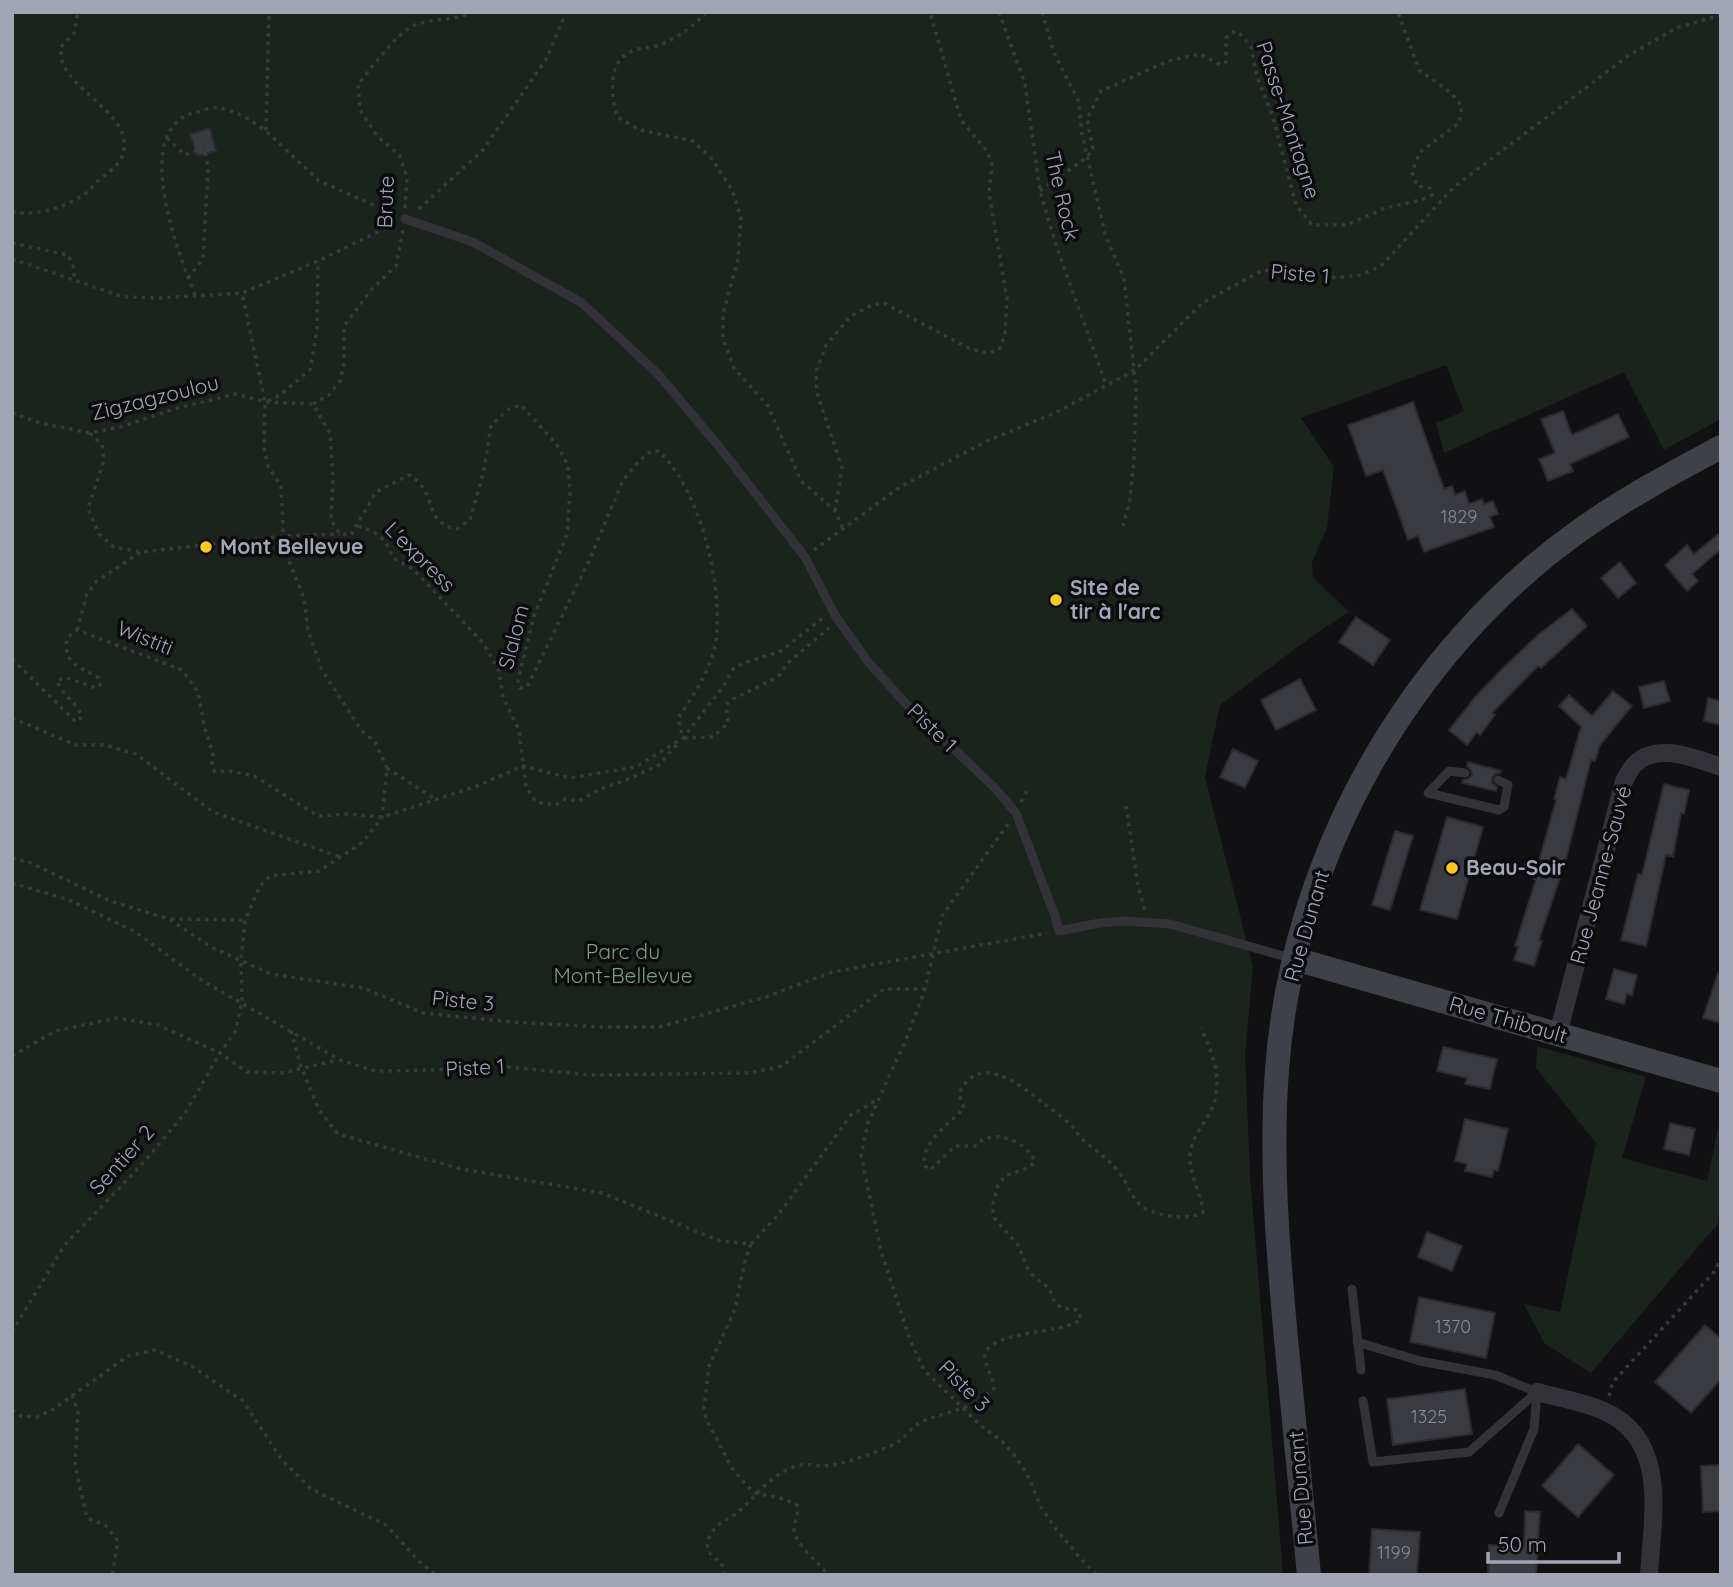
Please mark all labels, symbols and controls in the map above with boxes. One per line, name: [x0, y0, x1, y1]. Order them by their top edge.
street label: Passe-Montagne: [1251, 38, 1327, 202]
street label: The Rock: [1040, 149, 1086, 243]
street label: Brute: [371, 175, 399, 229]
street label: Piste 1: [1269, 257, 1331, 289]
street label: Zigzagzoulou: [88, 369, 221, 425]
house number: 1829: [1441, 505, 1477, 528]
street label: L'express: [380, 516, 461, 597]
place label: Mont Bellevue: [220, 533, 363, 559]
marker: Mont Bellevue: [198, 539, 214, 555]
place label: Site de tir à l'arc: [1070, 574, 1161, 624]
marker: Site de tir à l'arc: [1048, 592, 1064, 608]
street label: Slalom: [492, 602, 534, 672]
street label: Wistiti: [114, 614, 177, 660]
street label: Piste 1: [902, 697, 963, 757]
street label: Rue Jeanne-Sauvé: [1564, 783, 1636, 967]
place label: Beau-Soir: [1466, 854, 1566, 880]
marker: Beau-Soir: [1444, 860, 1460, 876]
street label: Rue Dunant: [1278, 867, 1334, 984]
park label: Parc du Mont-Bellevue: [553, 938, 693, 988]
street label: Piste 3: [431, 984, 496, 1016]
street label: Rue Thibault: [1446, 990, 1570, 1048]
street label: Piste 1: [445, 1052, 505, 1082]
street label: Sentier 2: [83, 1119, 159, 1200]
house number: 1370: [1435, 1315, 1471, 1338]
street label: Piste 3: [934, 1354, 996, 1417]
house number: 1325: [1411, 1405, 1447, 1428]
street label: Rue Dunant: [1282, 1430, 1318, 1546]
scale bar: [1488, 1520, 1619, 1564]
text: 50 m: [1498, 1531, 1547, 1557]
house number: 1199: [1377, 1541, 1411, 1564]

